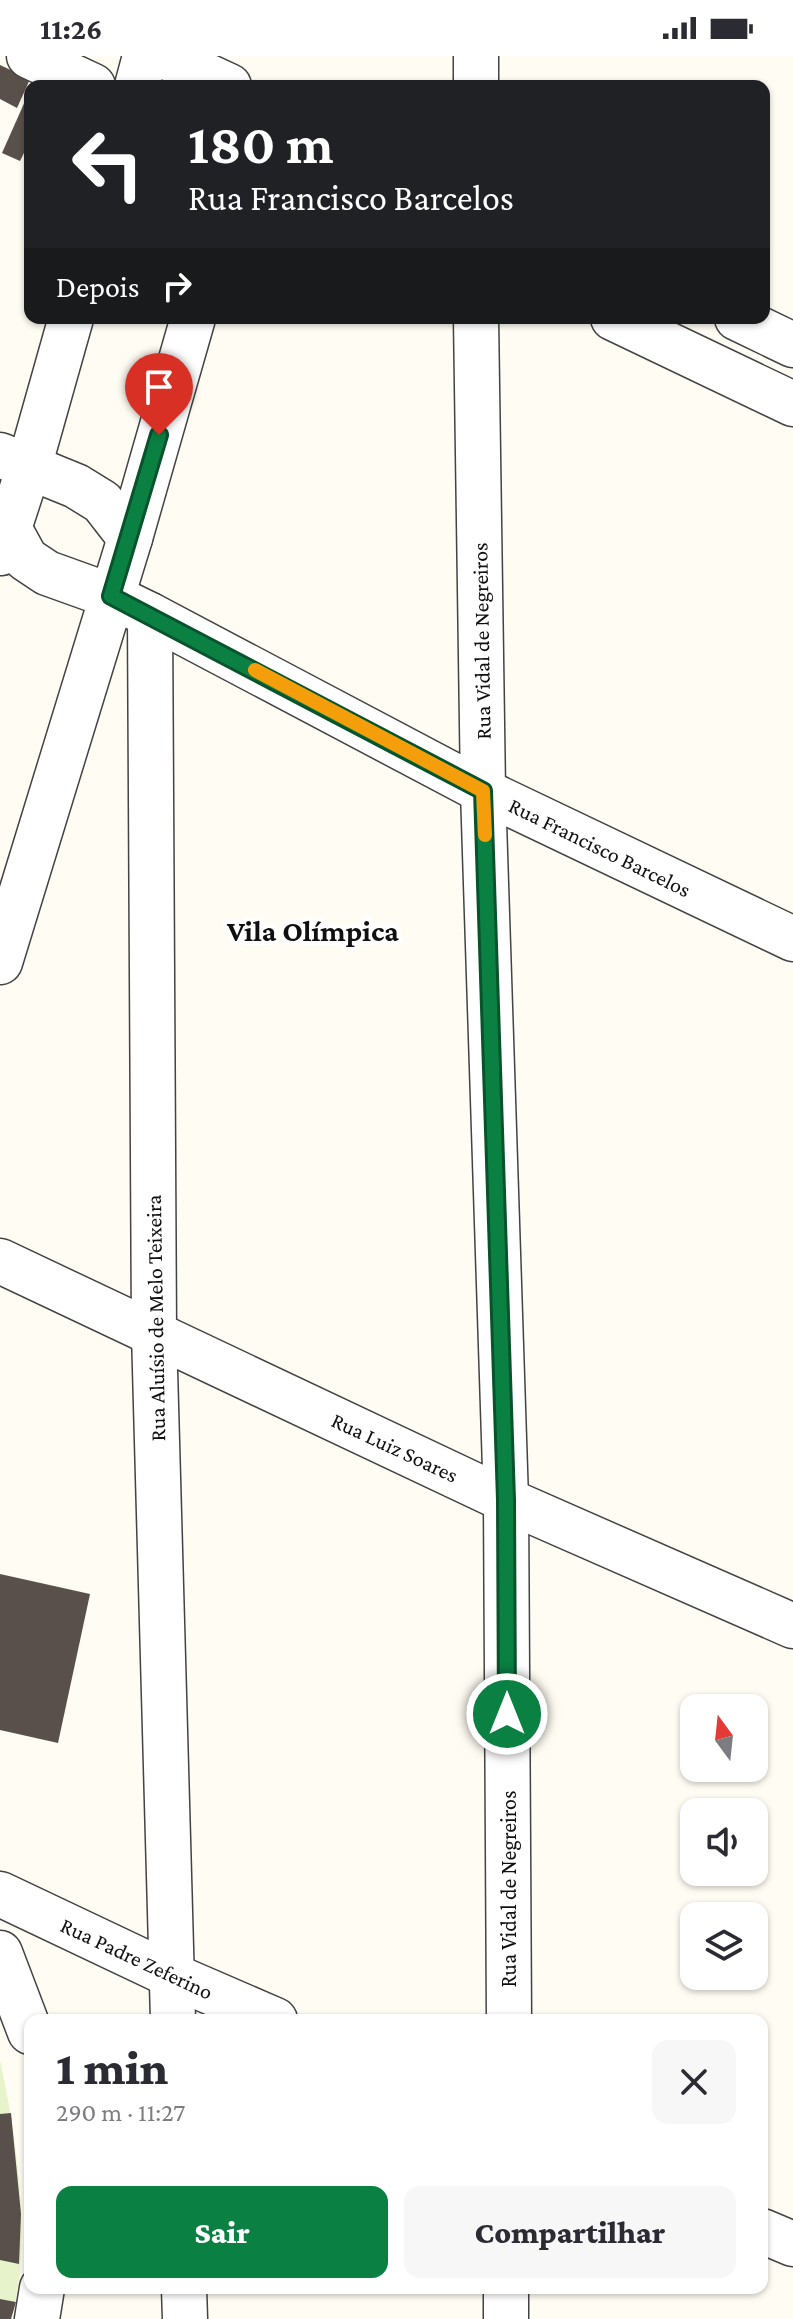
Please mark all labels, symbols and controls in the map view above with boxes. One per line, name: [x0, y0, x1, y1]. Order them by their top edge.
text: 11:26: [40, 12, 102, 45]
icon: left: [56, 112, 160, 216]
text: 180 m: [188, 113, 334, 175]
text: Rua Francisco Barcelos: [188, 178, 514, 218]
icon: right: [155, 264, 199, 308]
text: Depois: [56, 270, 139, 303]
pin: [125, 353, 193, 435]
icon: arrive: [137, 365, 181, 409]
street label: Rua Vidal de Negreiros: [467, 542, 496, 740]
street label: Rua Francisco Barcelos: [505, 793, 695, 902]
district label: Vila Olímpica: [226, 914, 399, 947]
street label: Rua Aluísio de Melo Teixeira: [141, 1194, 170, 1442]
street label: Rua Luiz Soares: [328, 1407, 462, 1488]
position arrow: [465, 1672, 549, 1756]
north arrow: [680, 1694, 768, 1782]
map controls: [680, 1694, 768, 1990]
street label: Rua Vidal de Negreiros: [496, 1790, 521, 1988]
button: sound: [680, 1798, 768, 1886]
button: layers: [680, 1902, 768, 1990]
street label: Rua Padre Zeferino: [57, 1912, 217, 2005]
button: close: [652, 2040, 736, 2124]
text: 1 min: [56, 2041, 168, 2094]
text: 290 m · 11:27: [56, 2098, 185, 2127]
button: Sair: [56, 2186, 388, 2278]
button: Compartilhar: [404, 2186, 736, 2278]

